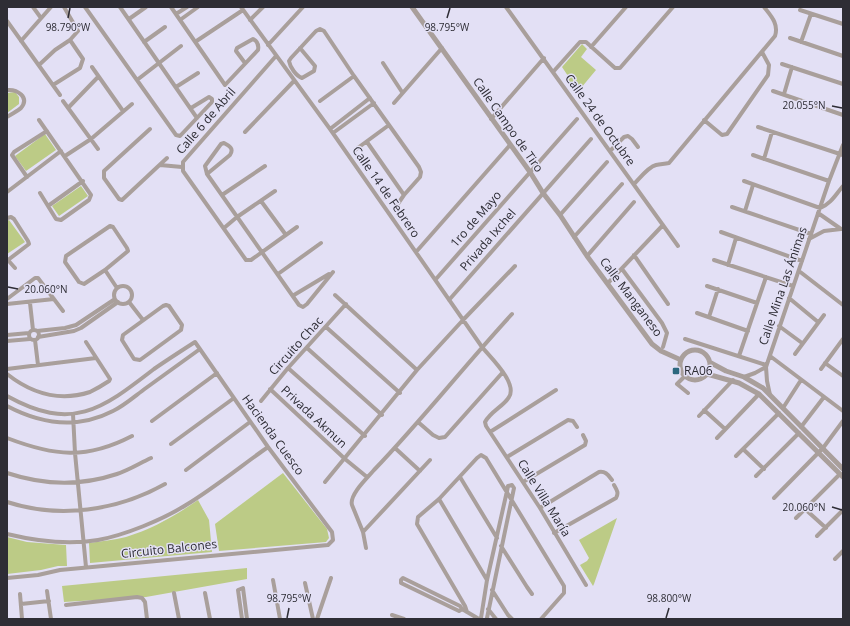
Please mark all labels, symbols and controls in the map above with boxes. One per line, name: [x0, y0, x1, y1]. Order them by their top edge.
text: 98.790°W: [46, 20, 91, 34]
text: 98.795°W: [425, 20, 470, 34]
street label: Calle 24 de Octubre: [561, 70, 640, 169]
street label: Calle Campo de Tiro: [469, 74, 548, 176]
street label: Calle 6 de Abril: [172, 84, 239, 158]
text: 20.055°N: [782, 98, 826, 112]
street label: Calle 14 de Febrero: [348, 143, 424, 241]
street label: 1ro de Mayo: [446, 187, 505, 251]
street label: Privada Ixchel: [456, 205, 519, 274]
street label: Calle Mina Las Ánimas: [754, 224, 811, 347]
street label: Calle Manganeso: [596, 254, 667, 340]
text: 20.060°N: [24, 282, 68, 296]
street label: Circuito Chac: [265, 312, 327, 379]
place label: RA06: [684, 362, 713, 379]
marker: RA06: [671, 366, 681, 376]
street label: Privada Akmun: [278, 382, 351, 452]
street label: Hacienda Cuesco: [238, 391, 308, 478]
street label: Calle Villa María: [514, 456, 575, 540]
text: 20.060°N: [782, 500, 826, 514]
street label: Circuito Balcones: [120, 535, 218, 562]
text: 98.795°W: [267, 591, 312, 605]
text: 98.800°W: [647, 591, 692, 605]

